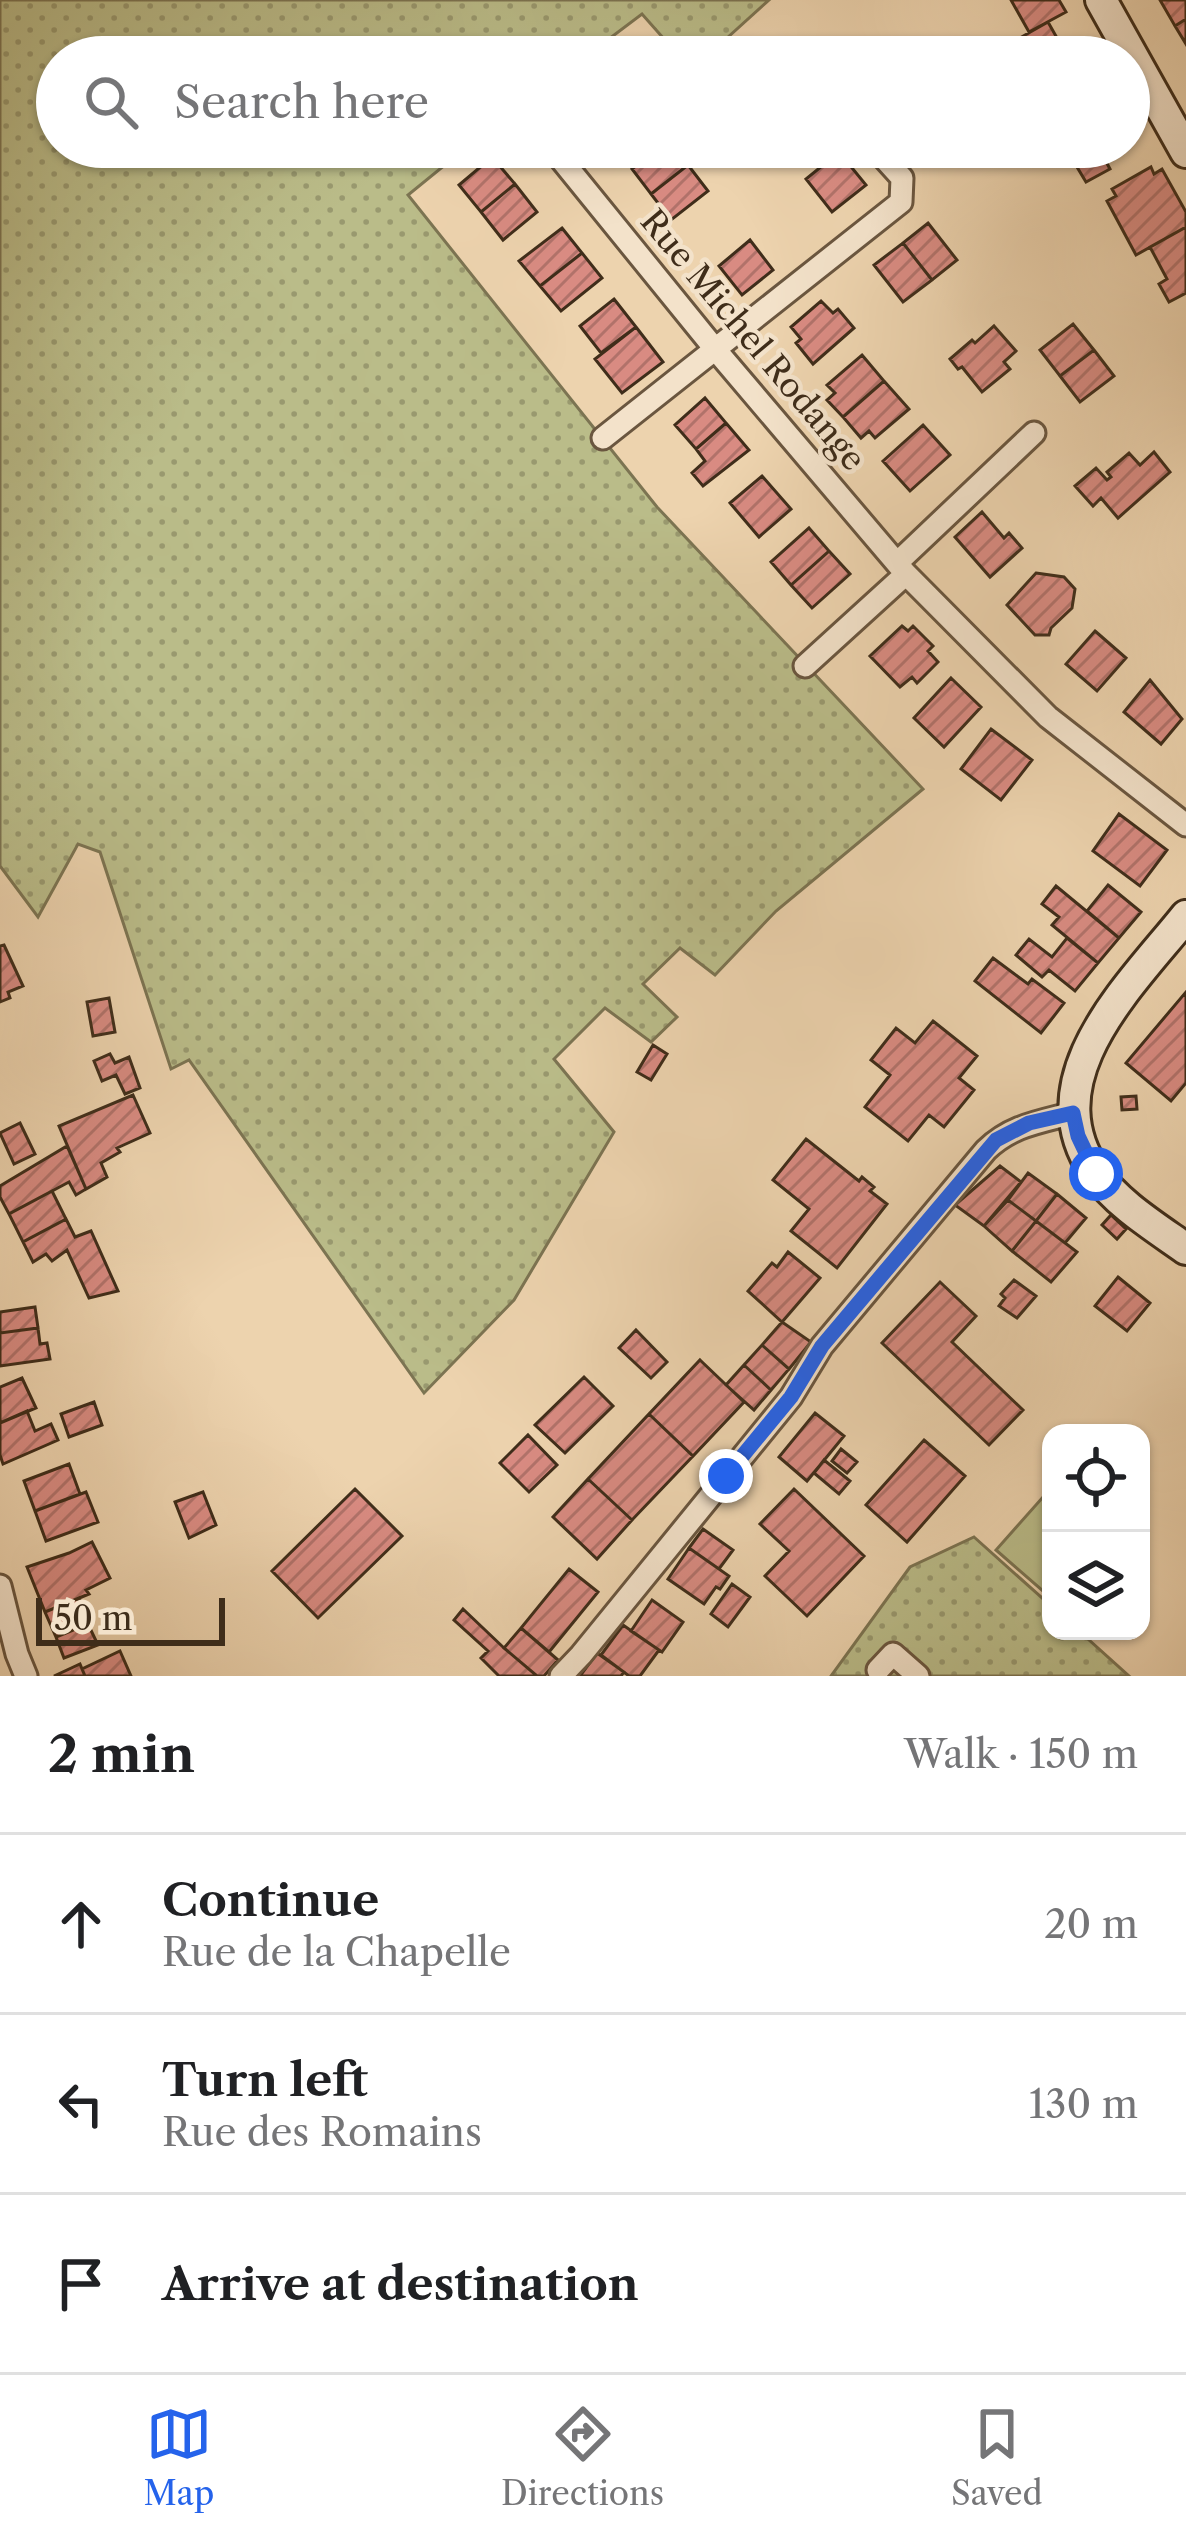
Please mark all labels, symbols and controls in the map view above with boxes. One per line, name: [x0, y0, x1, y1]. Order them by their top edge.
search box: [36, 36, 1150, 168]
icon: search: [78, 69, 144, 135]
text: Search here: [174, 74, 429, 130]
street label: Rue Michel Rodange: [632, 201, 874, 479]
route start: [1069, 1147, 1123, 1201]
map controls: [1042, 1424, 1150, 1640]
button: locate: [1042, 1424, 1150, 1532]
route end: [699, 1449, 753, 1503]
button: layers: [1042, 1532, 1150, 1640]
scale bar: [36, 1592, 225, 1645]
text: 50 m: [54, 1598, 132, 1639]
text: 2 min: [48, 1723, 195, 1785]
text: Walk · 150 m: [904, 1730, 1138, 1778]
text: Continue: [162, 1872, 379, 1928]
icon: ahead: [48, 1891, 114, 1957]
text: 20 m: [1044, 1900, 1138, 1948]
text: Rue de la Chapelle: [162, 1928, 511, 1976]
text: Turn left: [162, 2052, 368, 2108]
icon: left: [48, 2071, 114, 2137]
text: 130 m: [1029, 2080, 1138, 2128]
text: Rue des Romains: [162, 2108, 482, 2156]
icon: arrive: [48, 2251, 114, 2317]
text: Arrive at destination: [162, 2256, 639, 2312]
tab: Map: [143, 2401, 214, 2514]
tab: Directions: [501, 2401, 664, 2514]
tab: Saved: [951, 2401, 1043, 2514]

